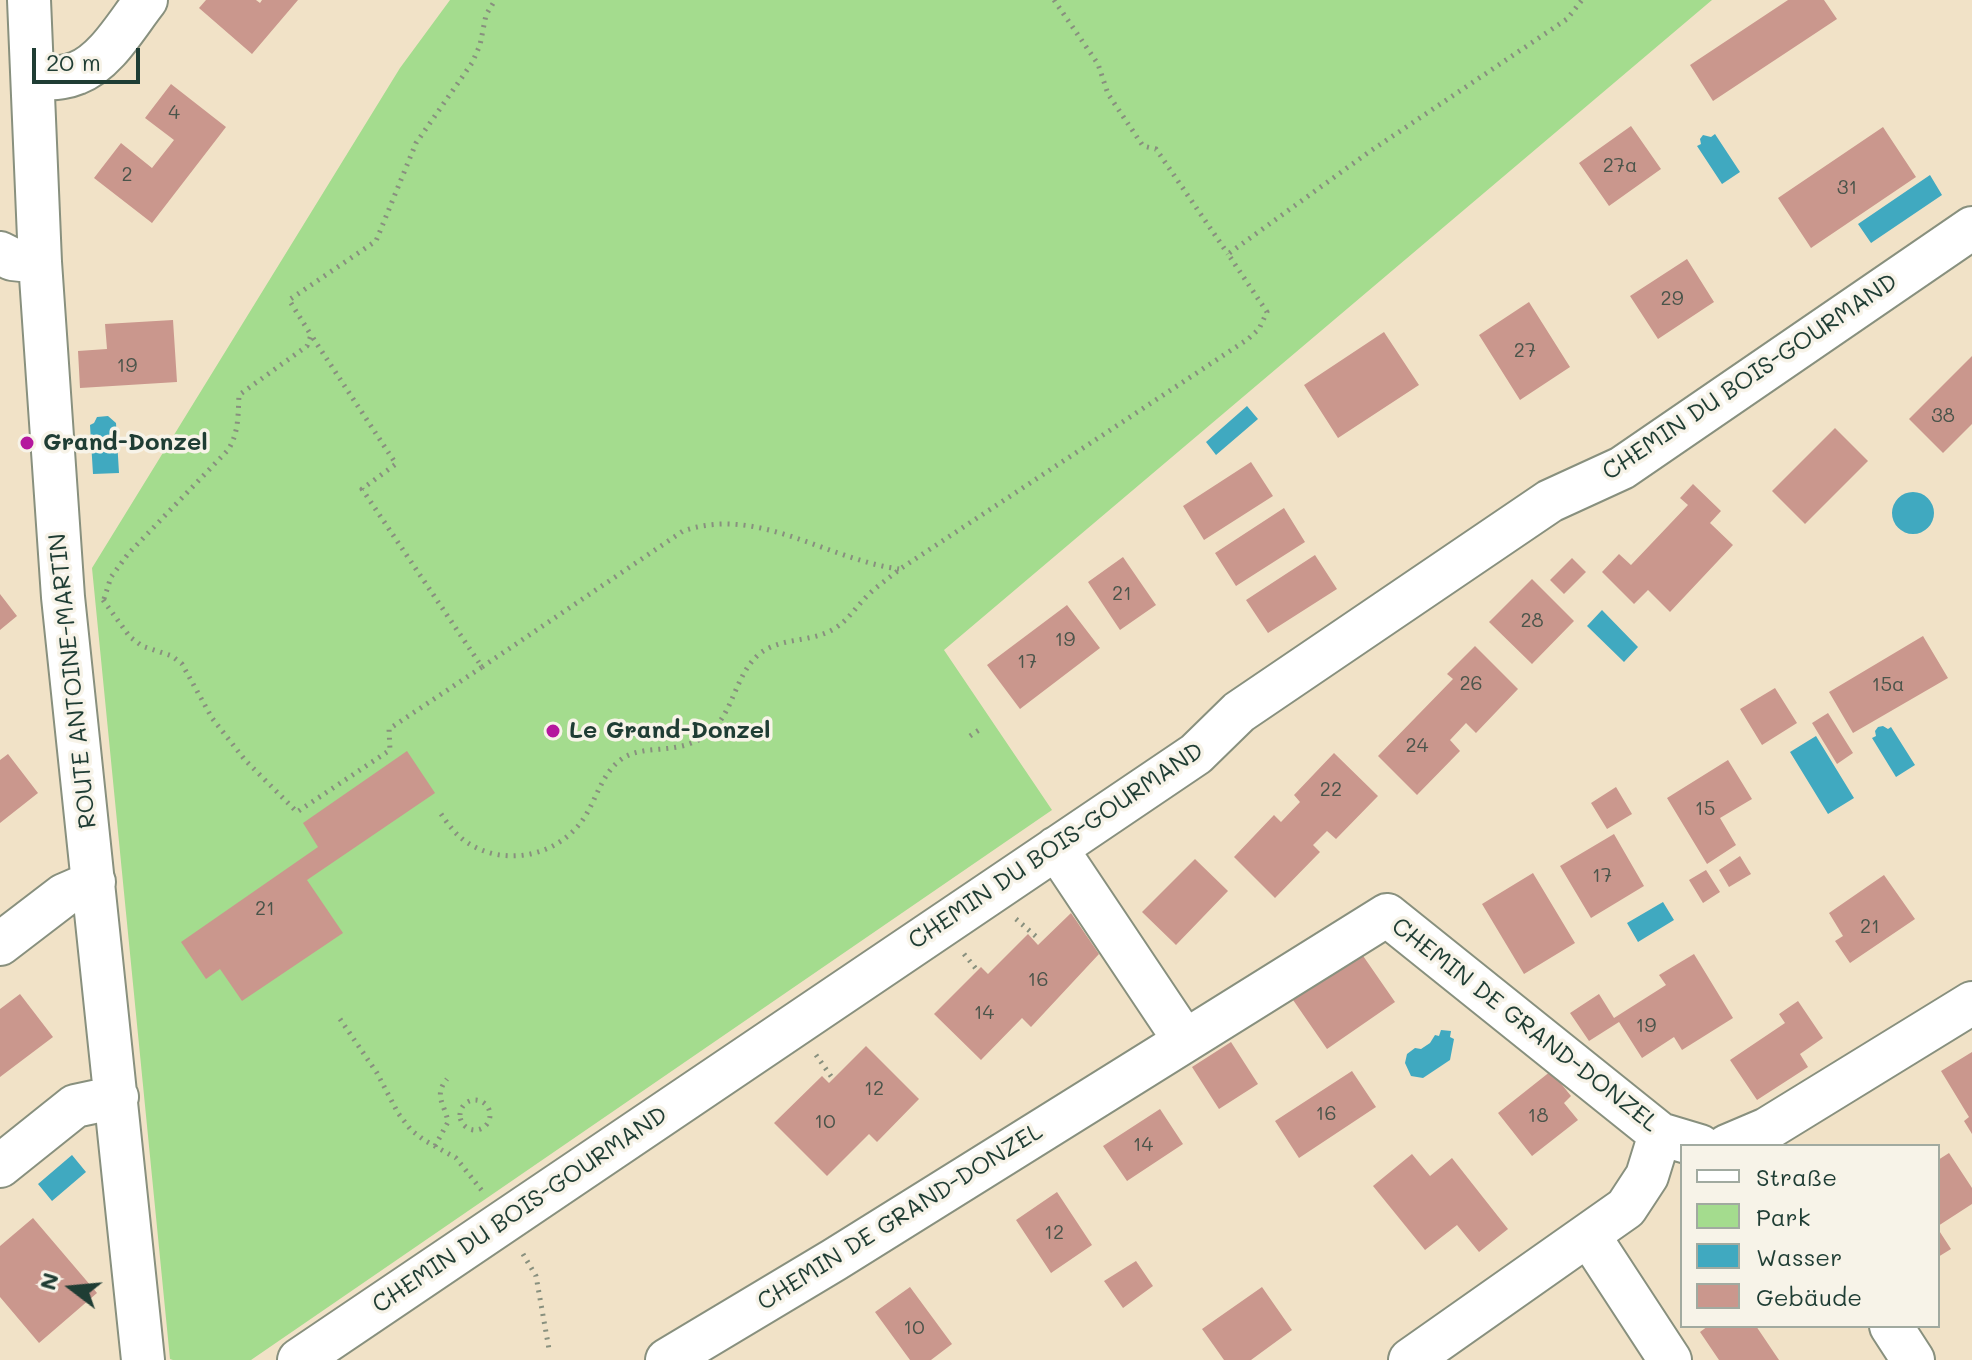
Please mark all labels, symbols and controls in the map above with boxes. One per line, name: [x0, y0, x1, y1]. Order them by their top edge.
scale bar: [36, 32, 144, 82]
text: 20 m: [46, 46, 101, 77]
house number: 4: [168, 101, 180, 125]
house number: 27a: [1603, 154, 1637, 178]
house number: 2: [121, 163, 133, 187]
house number: 31: [1837, 176, 1857, 200]
street label: CHEMIN DU BOIS-GOURMAND: [1597, 267, 1903, 487]
house number: 29: [1661, 287, 1683, 311]
house number: 27: [1514, 339, 1536, 363]
house number: 19: [117, 354, 137, 378]
house number: 38: [1931, 404, 1955, 428]
place label: Grand-Donzel: [43, 429, 208, 457]
marker: Grand-Donzel: [18, 434, 36, 452]
street label: ROUTE ANTOINE-MARTIN: [43, 532, 103, 830]
house number: 21: [1112, 582, 1132, 606]
house number: 28: [1520, 609, 1544, 633]
house number: 19: [1055, 628, 1075, 652]
house number: 17: [1017, 650, 1037, 674]
house number: 26: [1459, 672, 1483, 696]
house number: 15a: [1871, 673, 1905, 697]
place label: Le Grand-Donzel: [569, 717, 771, 745]
marker: Le Grand-Donzel: [544, 722, 562, 740]
house number: 24: [1406, 734, 1428, 758]
street label: CHEMIN DU BOIS-GOURMAND: [903, 736, 1209, 956]
house number: 22: [1320, 778, 1342, 802]
house number: 15: [1695, 797, 1715, 821]
house number: 17: [1592, 864, 1612, 888]
house number: 21: [255, 897, 275, 921]
street label: CHEMIN DE GRAND-DONZEL: [1386, 912, 1664, 1138]
house number: 21: [1860, 915, 1880, 939]
house number: 16: [1027, 968, 1049, 992]
house number: 14: [974, 1001, 994, 1025]
house number: 19: [1636, 1014, 1656, 1038]
house number: 12: [864, 1077, 884, 1101]
street label: CHEMIN DU BOIS-GOURMAND: [367, 1100, 673, 1320]
house number: 16: [1315, 1102, 1337, 1126]
house number: 18: [1527, 1104, 1549, 1128]
house number: 10: [814, 1110, 836, 1134]
street label: CHEMIN DE GRAND-DONZEL: [752, 1117, 1048, 1317]
house number: 14: [1133, 1133, 1153, 1157]
legend: [1680, 1144, 1940, 1328]
text: Straße: [1756, 1161, 1837, 1192]
text: Park: [1756, 1201, 1810, 1232]
house number: 12: [1044, 1221, 1064, 1245]
text: Wasser: [1756, 1241, 1842, 1272]
north arrow: [32, 1248, 112, 1328]
text: N: [32, 1269, 65, 1293]
text: Gebäude: [1756, 1281, 1862, 1312]
house number: 10: [903, 1316, 925, 1340]

